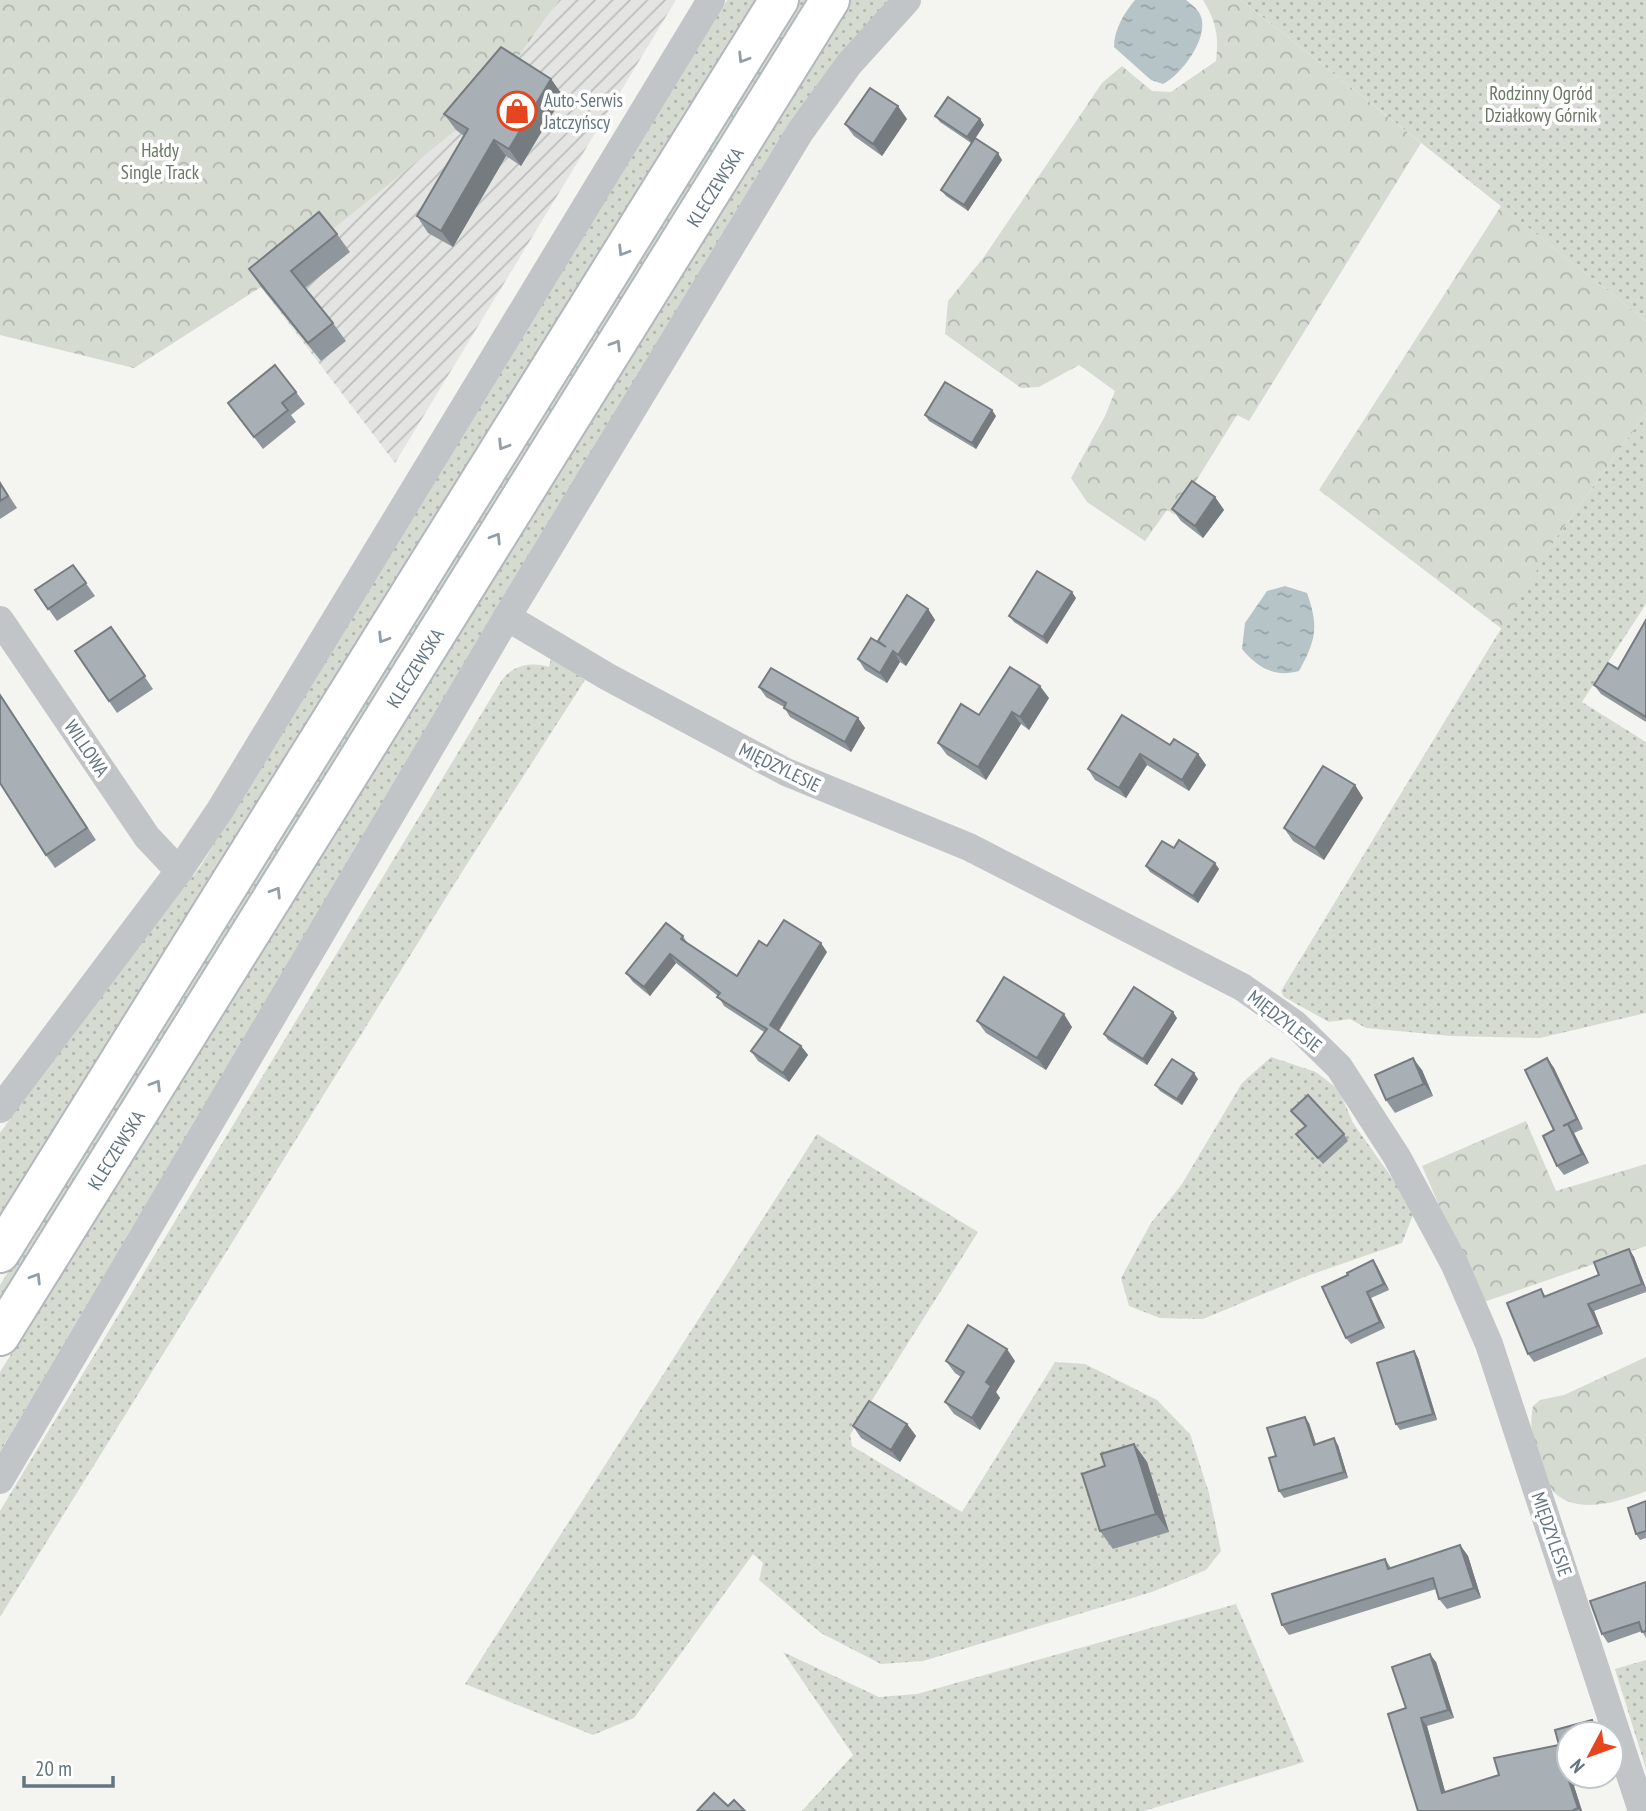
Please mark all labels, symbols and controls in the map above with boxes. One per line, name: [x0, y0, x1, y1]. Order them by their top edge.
one-way arrow: [738, 50, 751, 63]
park label: Rodzinny Ogród Działkowy Górnik: [1485, 81, 1598, 127]
place label: Auto-Serwis Jatczyńscy: [543, 88, 623, 134]
shop icon: Auto-Serwis Jatczyńscy: [496, 90, 538, 132]
park label: Hałdy Single Track: [121, 138, 200, 184]
street label: KLECZEWSKA: [681, 143, 749, 231]
one-way arrow: [618, 244, 631, 257]
one-way arrow: [607, 340, 620, 353]
one-way arrow: [498, 437, 511, 450]
one-way arrow: [487, 533, 500, 546]
street label: KLECZEWSKA: [381, 624, 449, 712]
one-way arrow: [378, 630, 391, 643]
street label: WILLOWA: [59, 715, 115, 781]
street label: MIĘDZYLESIE: [735, 737, 825, 797]
one-way arrow: [268, 886, 281, 899]
street label: MIĘDZYLESIE: [1243, 985, 1327, 1057]
one-way arrow: [148, 1080, 161, 1093]
street label: KLECZEWSKA: [82, 1106, 150, 1194]
one-way arrow: [28, 1273, 41, 1286]
street label: MIĘDZYLESIE: [1526, 1489, 1578, 1579]
north arrow: [1555, 1720, 1625, 1790]
scale bar: [24, 1744, 114, 1788]
text: N: [1565, 1754, 1590, 1778]
text: 20 m: [35, 1755, 72, 1782]

